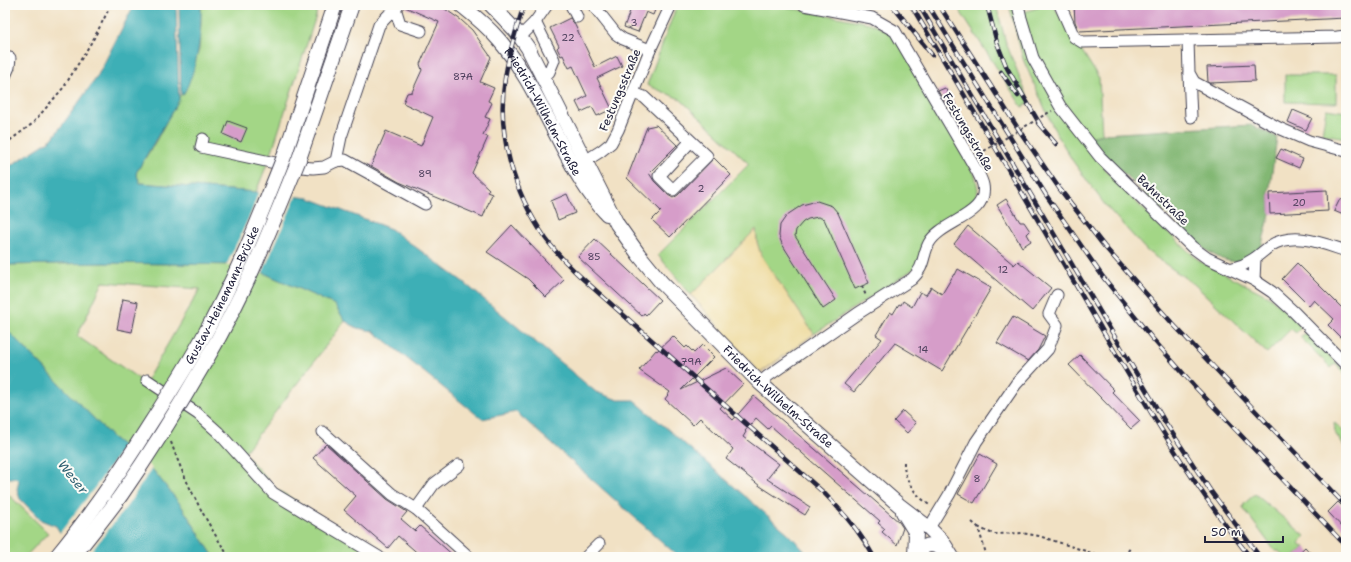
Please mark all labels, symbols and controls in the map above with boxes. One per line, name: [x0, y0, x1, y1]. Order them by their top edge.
house number: 3: [631, 16, 638, 29]
house number: 22: [561, 31, 575, 44]
street label: Friedrich-Wilhelm-Straße: [500, 44, 585, 179]
street label: Festungsstraße: [595, 46, 645, 134]
house number: 87A: [453, 70, 473, 83]
street label: Festungsstraße: [939, 90, 997, 174]
house number: 89: [418, 167, 432, 180]
street label: Bahnstraße: [1133, 171, 1193, 229]
house number: 2: [698, 182, 705, 195]
house number: 20: [1292, 196, 1306, 209]
street label: Gustav-Heinemann-Brücke: [181, 223, 263, 367]
house number: 85: [588, 250, 600, 263]
house number: 12: [998, 263, 1008, 276]
street label: Friedrich-Wilhelm-Straße: [719, 342, 837, 452]
house number: 14: [918, 343, 928, 356]
house number: 79A: [681, 355, 701, 368]
water label: Weser: [54, 456, 92, 498]
house number: 8: [974, 472, 981, 485]
scale bar: [1205, 518, 1283, 544]
text: 50 m: [1211, 524, 1241, 540]

